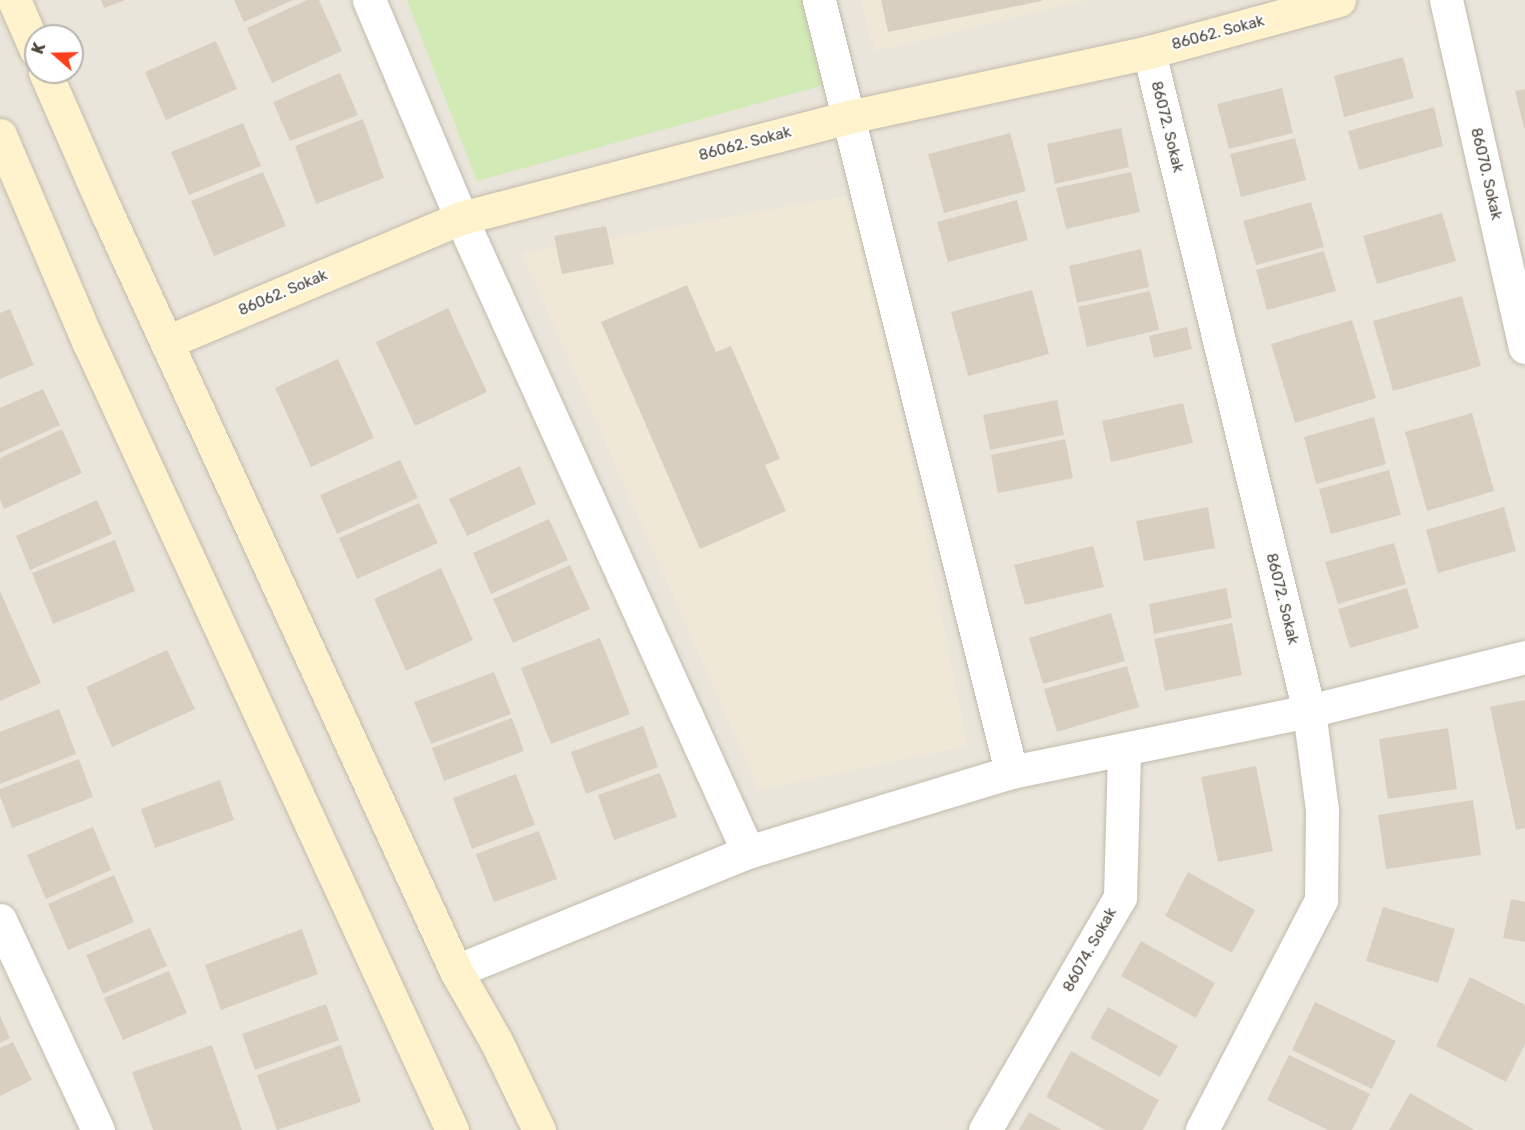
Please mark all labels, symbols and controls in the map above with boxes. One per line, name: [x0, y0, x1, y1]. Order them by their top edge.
street label: 86062. Sokak: [1170, 12, 1266, 54]
north arrow: [24, 24, 84, 84]
text: K: [28, 40, 49, 57]
street label: 86072. Sokak: [1147, 79, 1187, 175]
street label: 86062. Sokak: [697, 123, 793, 165]
street label: 86070. Sokak: [1467, 126, 1505, 222]
street label: 86062. Sokak: [236, 266, 330, 320]
street label: 86072. Sokak: [1262, 551, 1302, 647]
street label: 86074. Sokak: [1059, 905, 1121, 995]

